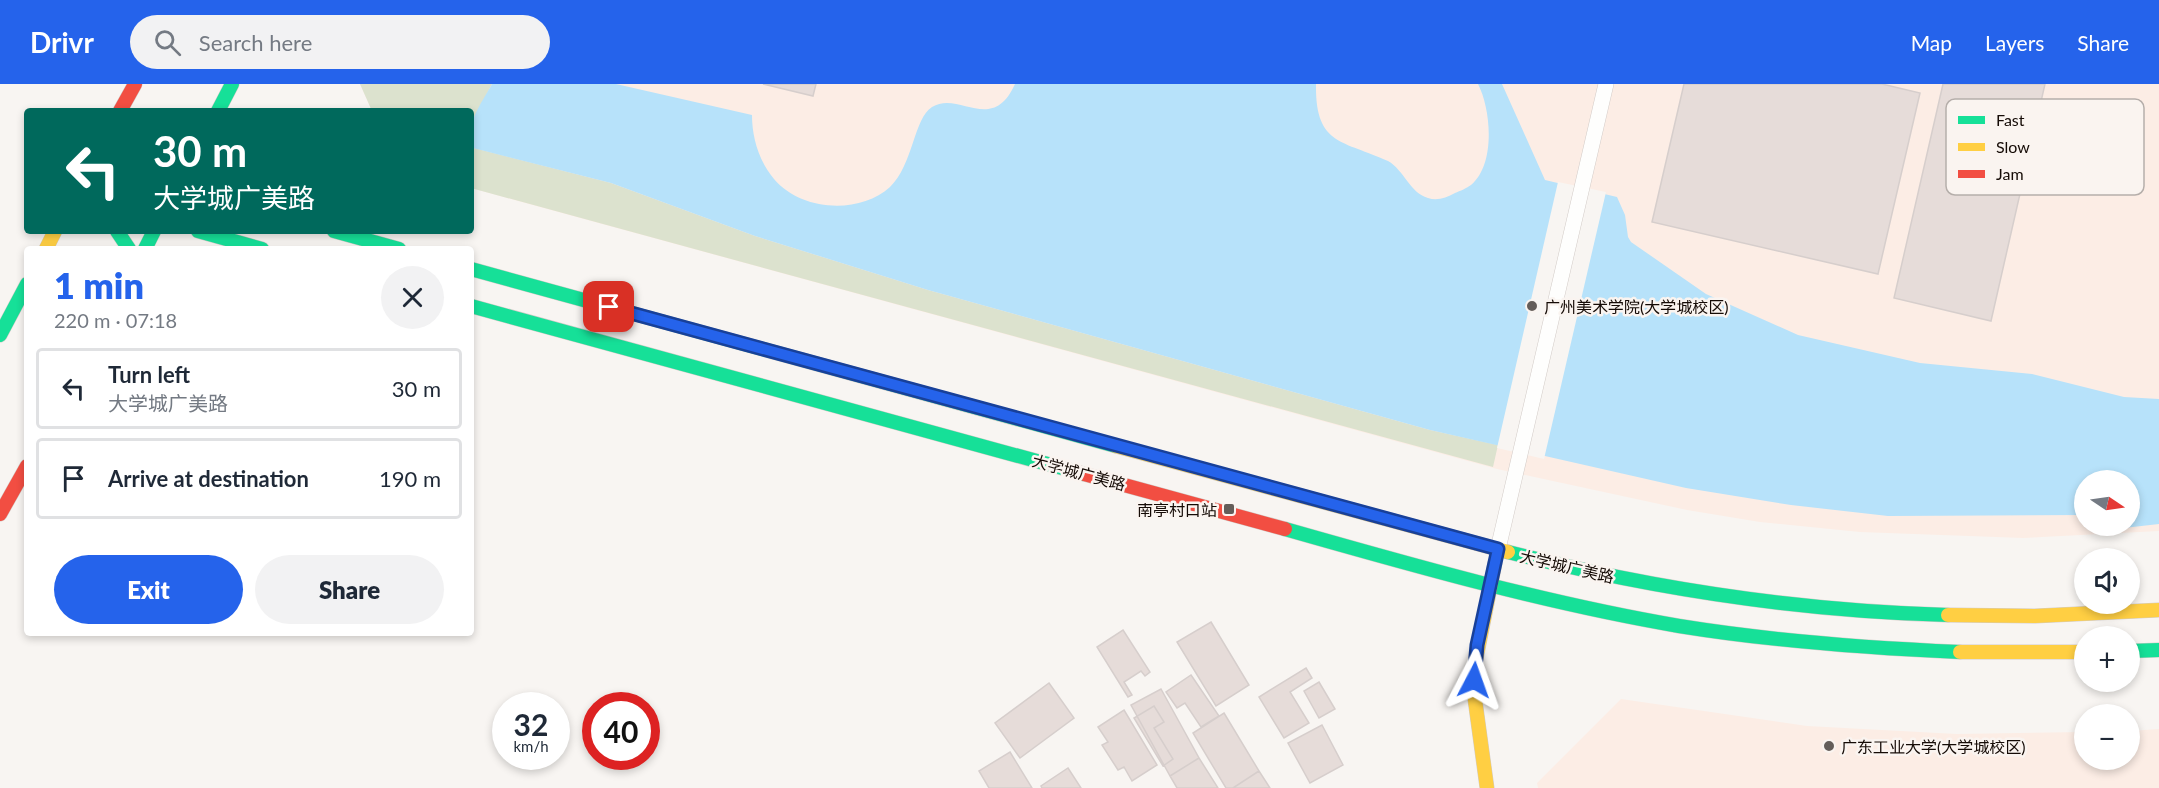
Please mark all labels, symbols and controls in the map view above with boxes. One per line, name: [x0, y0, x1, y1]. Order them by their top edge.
search box: [130, 15, 550, 69]
text: Drivr: [30, 25, 94, 59]
icon: search: [151, 26, 184, 59]
text: Search here: [199, 29, 312, 56]
text: Map: [1911, 30, 1952, 55]
text: Layers: [1985, 30, 2044, 55]
text: Share: [2077, 30, 2129, 55]
legend: [1946, 99, 2144, 195]
text: Fast: [1996, 110, 2025, 129]
text: 30 m: [153, 126, 247, 176]
icon: left: [54, 132, 132, 210]
text: Slow: [1996, 137, 2030, 156]
text: Jam: [1996, 164, 2024, 183]
text: 大学城广美路: [153, 181, 315, 214]
text: 1 min: [54, 263, 144, 307]
button: close: [381, 266, 444, 329]
pin: [583, 281, 634, 332]
icon: arrive: [592, 290, 625, 323]
place label: 广州美术学院(大学城校区): [1544, 297, 1729, 316]
marker: 广州美术学院(大学城校区): [1525, 299, 1539, 313]
text: 220 m · 07:18: [54, 308, 177, 332]
text: Turn left: [108, 361, 190, 388]
icon: left: [57, 372, 90, 405]
text: 30 m: [392, 375, 441, 402]
text: 大学城广美路: [108, 391, 228, 415]
street label: 大学城广美路: [1030, 450, 1128, 494]
icon: arrive: [57, 462, 90, 495]
text: Arrive at destination: [108, 465, 309, 492]
text: 190 m: [379, 465, 441, 492]
north arrow: [2074, 470, 2140, 536]
map controls: [2074, 470, 2140, 770]
place label: 南亭村口站: [1137, 500, 1217, 519]
marker: 南亭村口站: [1222, 502, 1236, 516]
street label: 大学城广美路: [1518, 546, 1616, 586]
button: sound: [2074, 548, 2140, 614]
button: Exit: [54, 555, 243, 624]
button: Share: [255, 555, 444, 624]
button: +: [2074, 626, 2140, 692]
position arrow: [1442, 648, 1506, 712]
speed limit sign: 40: [582, 692, 660, 770]
button: −: [2074, 704, 2140, 770]
text: 32: [514, 706, 548, 742]
text: km/h: [513, 737, 549, 755]
place label: 广东工业大学(大学城校区): [1841, 737, 2026, 756]
marker: 广东工业大学(大学城校区): [1822, 739, 1836, 753]

